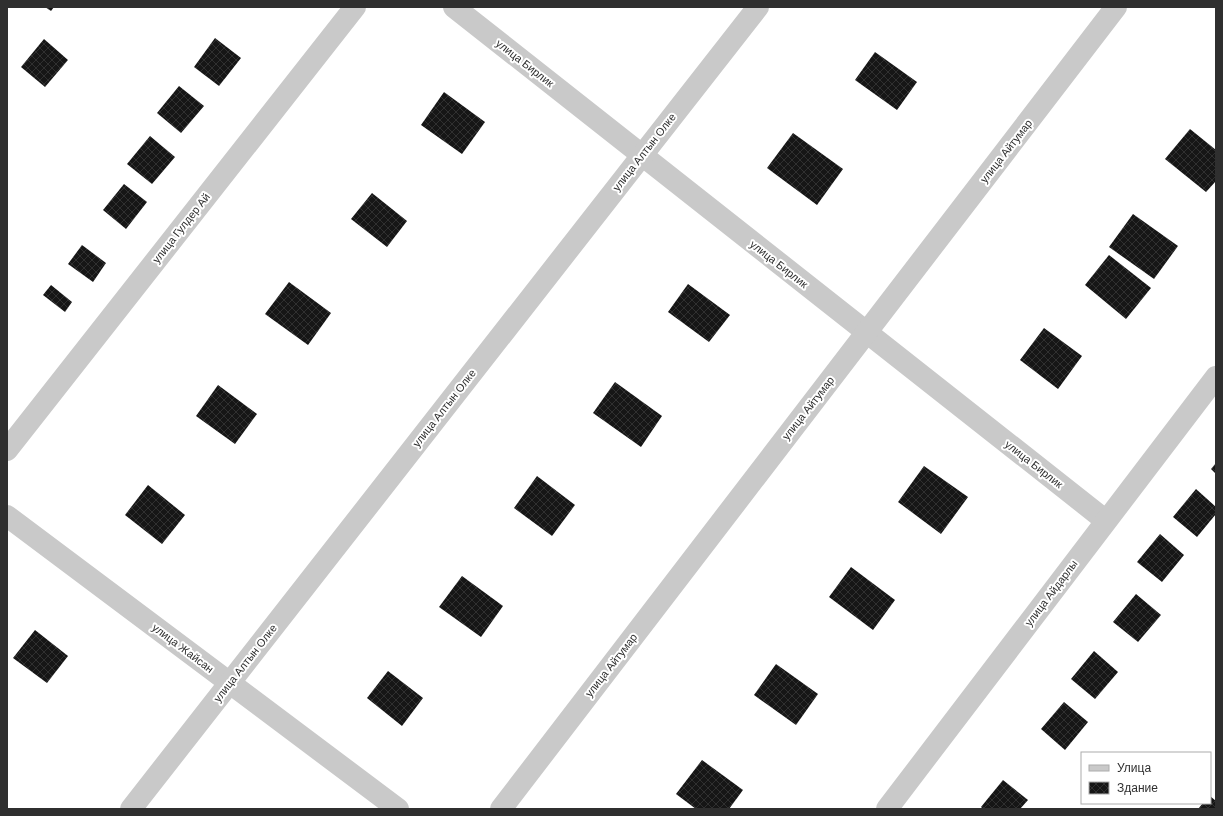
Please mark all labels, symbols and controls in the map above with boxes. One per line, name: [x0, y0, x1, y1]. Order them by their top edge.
street label: улица Бирлик: [494, 37, 556, 89]
street label: улица Алтын Олке: [610, 111, 678, 193]
street label: улица Айтумар: [978, 117, 1034, 185]
street label: улица Гулдер Ай: [150, 191, 212, 265]
street label: улица Бирлик: [748, 238, 810, 290]
street label: улица Алтын Олке: [410, 367, 478, 449]
street label: улица Айтумар: [780, 374, 836, 442]
street label: улица Бирлик: [1003, 438, 1065, 490]
street label: улица Айдарлы: [1022, 558, 1080, 628]
street label: улица Жайсан: [150, 621, 216, 675]
street label: улица Алтын Олке: [211, 622, 279, 704]
street label: улица Айтумар: [583, 631, 639, 699]
legend: [1081, 752, 1211, 804]
text: Улица: [1117, 761, 1151, 775]
text: Здание: [1117, 781, 1158, 795]

